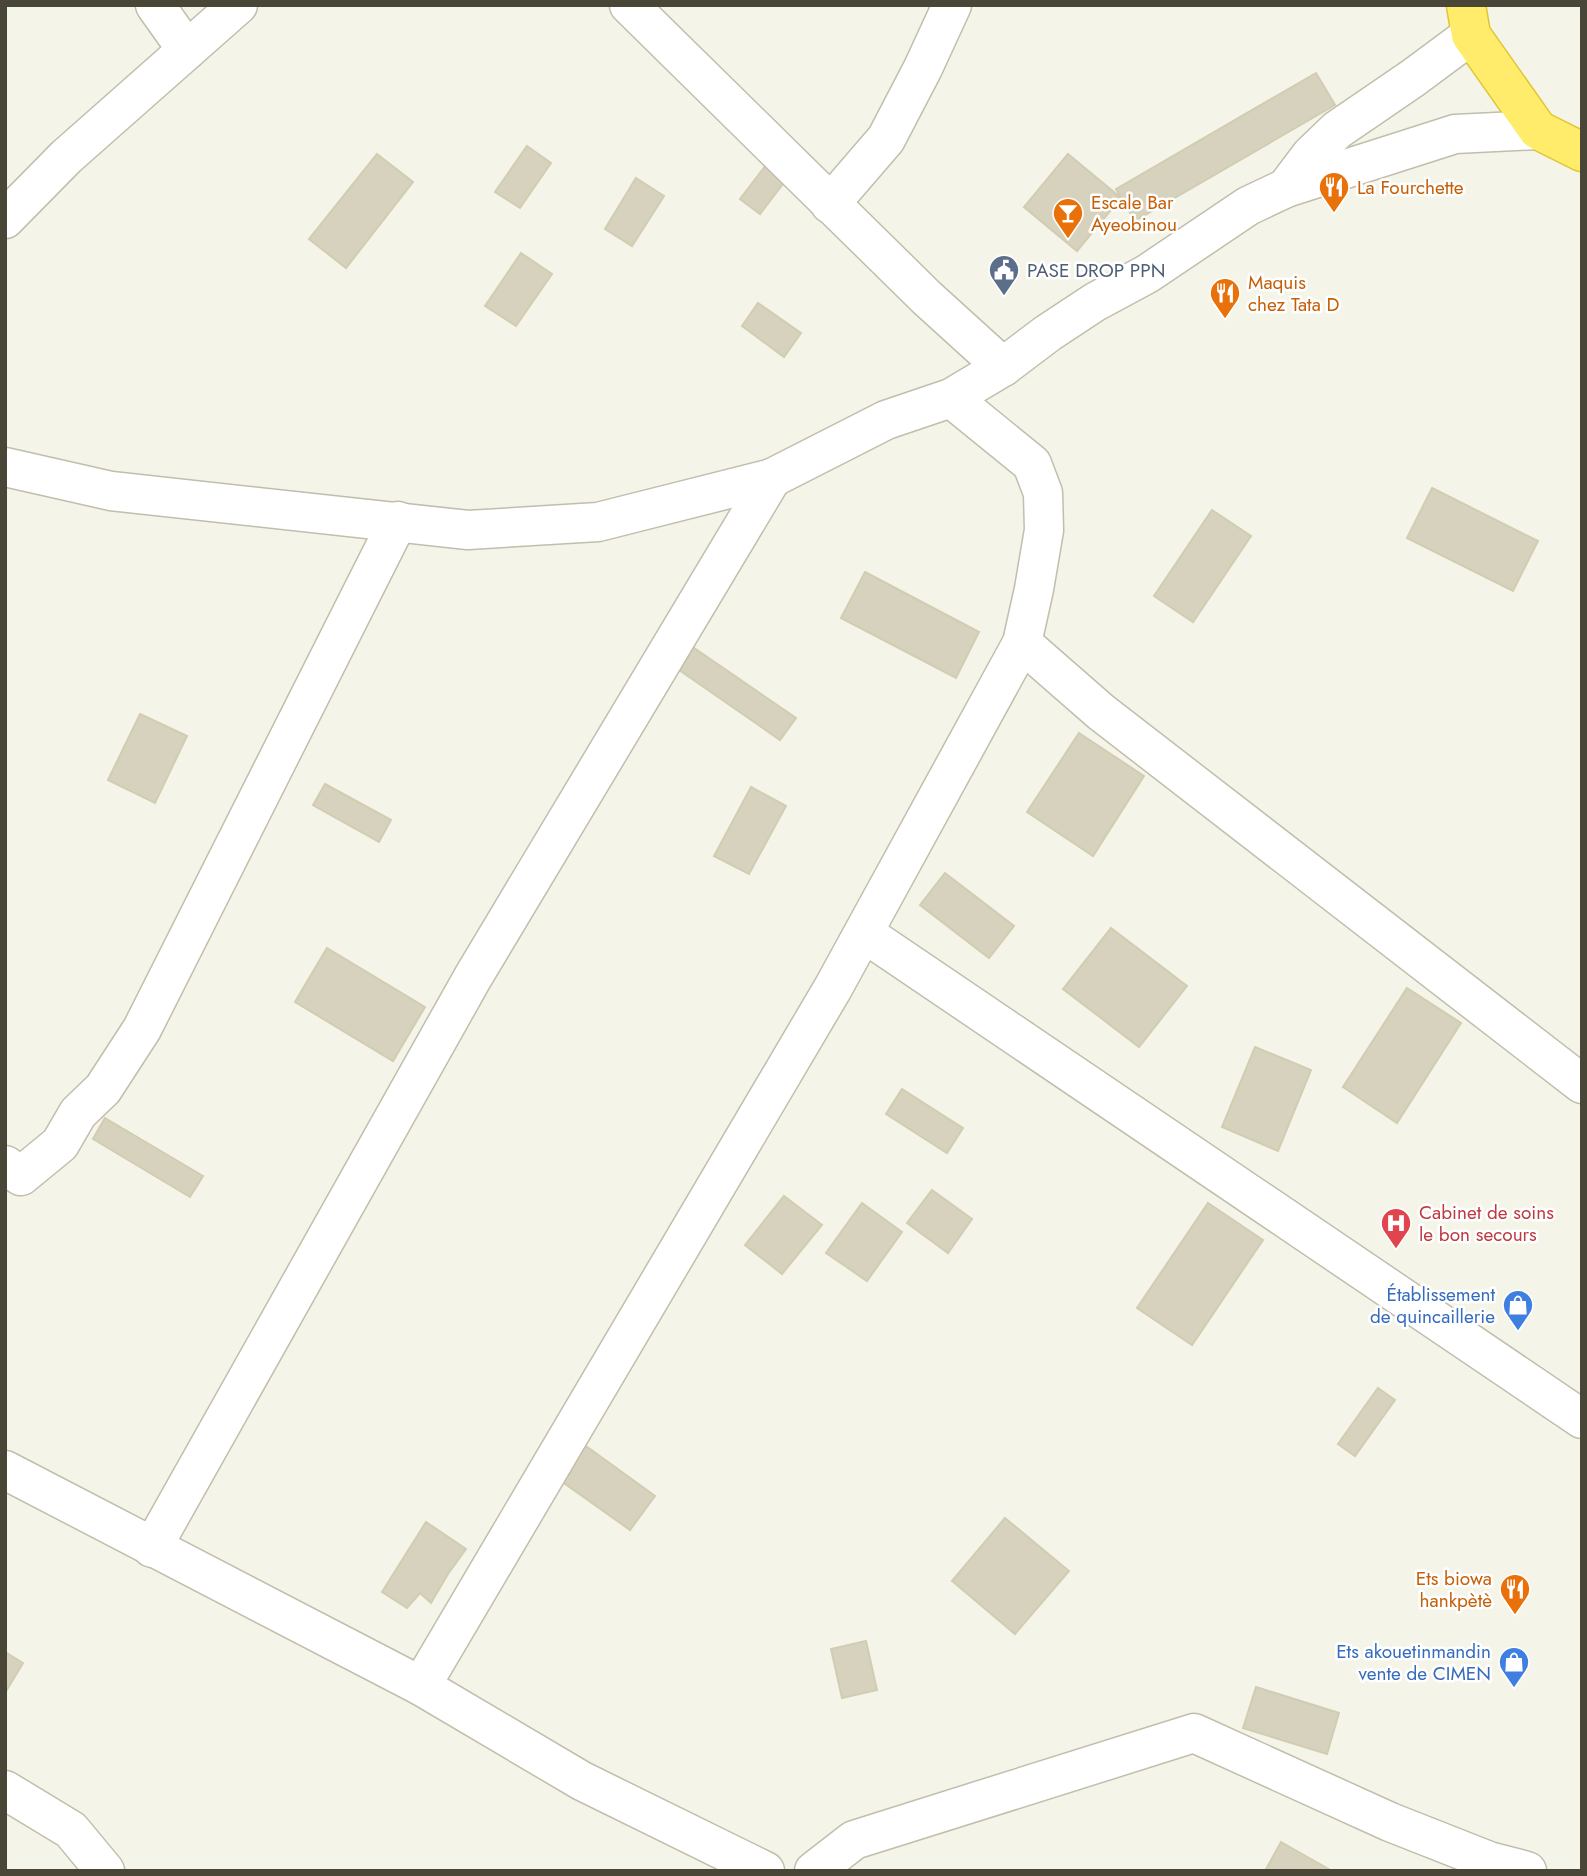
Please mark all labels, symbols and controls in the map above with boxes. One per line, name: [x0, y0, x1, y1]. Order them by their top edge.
restaurant icon: La Fourchette: [1317, 170, 1351, 214]
place label: La Fourchette: [1357, 174, 1464, 201]
place label: Escale Bar Ayeobinou: [1091, 189, 1177, 238]
bar icon: Escale Bar Ayeobinou: [1051, 196, 1085, 240]
public building icon: PASE DROP PPN: [987, 253, 1021, 297]
place label: PASE DROP PPN: [1027, 257, 1165, 284]
place label: Maquis chez Tata D: [1248, 269, 1339, 318]
restaurant icon: Maquis chez Tata D: [1208, 276, 1242, 320]
place label: Cabinet de soins le bon secours: [1419, 1199, 1554, 1248]
hospital icon: Cabinet de soins le bon secours: [1379, 1206, 1413, 1250]
place label: Établissement de quincaillerie: [1370, 1281, 1495, 1330]
shop icon: Établissement de quincaillerie: [1501, 1288, 1535, 1332]
place label: Ets biowa hankpètè: [1416, 1565, 1492, 1614]
restaurant icon: Ets biowa hankpètè: [1498, 1572, 1532, 1616]
place label: Ets akouetinmandin vente de CIMEN: [1336, 1638, 1491, 1687]
shop icon: Ets akouetinmandin vente de CIMEN: [1497, 1645, 1531, 1689]

